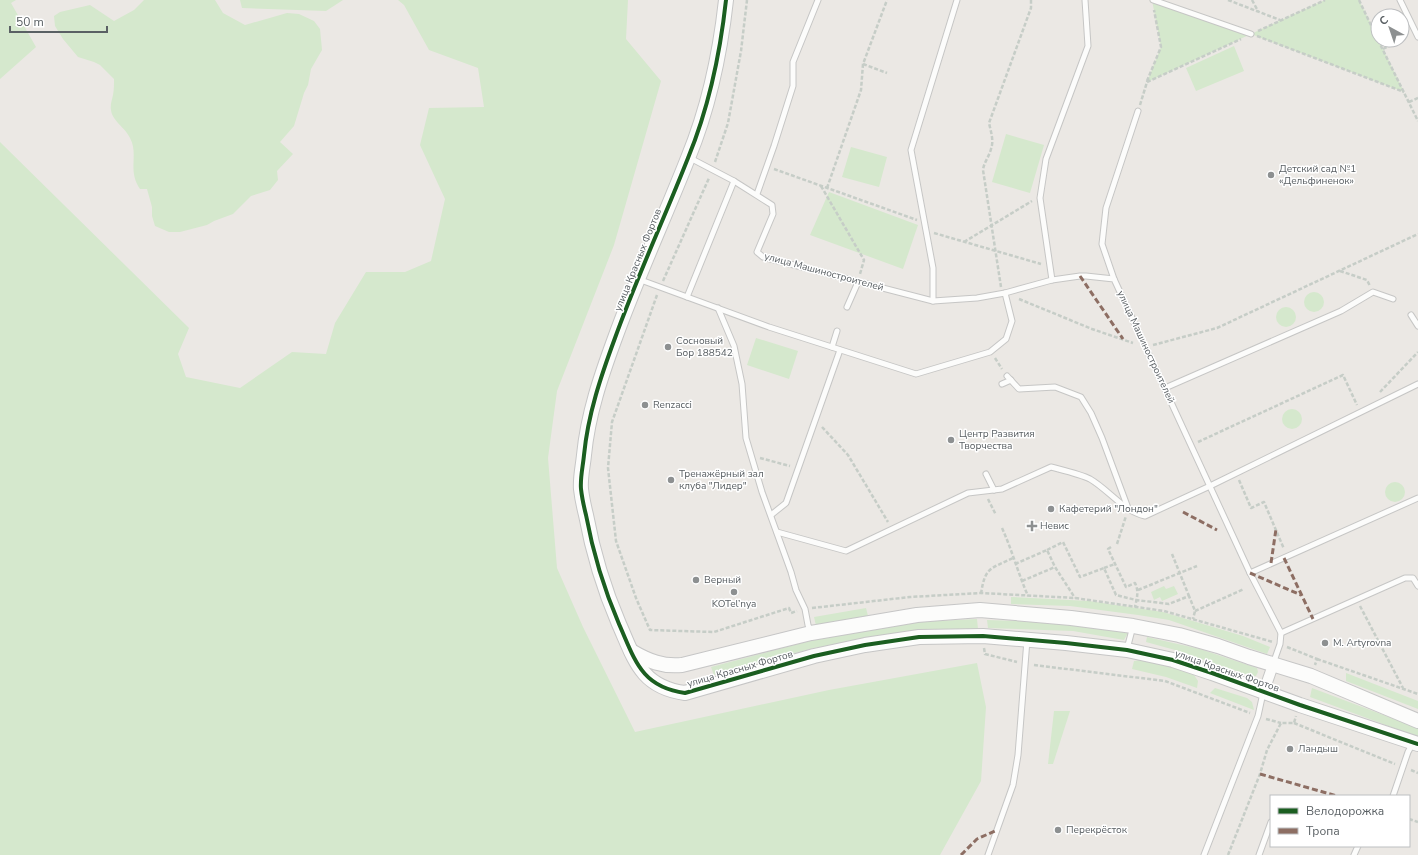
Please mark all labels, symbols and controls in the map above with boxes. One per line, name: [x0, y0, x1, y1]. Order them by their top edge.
scale bar: [10, 8, 107, 34]
north arrow: [1370, 8, 1410, 48]
text: С: [1376, 12, 1392, 29]
text: 50 m: [16, 14, 44, 30]
place label: Детский сад №1 «Дельфиненок»: [1279, 162, 1356, 188]
marker: Детский сад №1 «Дельфиненок»: [1266, 170, 1276, 180]
street label: улица Красных Фортов: [611, 206, 665, 313]
street label: улица Машиностроителей: [763, 249, 885, 295]
street label: улица Машиностроителей: [1114, 288, 1178, 406]
place label: Сосновый Бор 188542: [676, 334, 733, 360]
marker: Сосновый Бор 188542: [663, 342, 673, 352]
place label: Renzacci: [653, 398, 692, 412]
marker: Renzacci: [640, 400, 650, 410]
place label: Центр Развития Творчества: [959, 427, 1035, 453]
marker: Центр Развития Творчества: [946, 435, 956, 445]
place label: Тренажёрный зал клуба "Лидер": [679, 467, 764, 493]
marker: Тренажёрный зал клуба "Лидер": [666, 475, 676, 485]
place label: Кафетерий "Лондон": [1059, 502, 1158, 516]
marker: Кафетерий "Лондон": [1046, 504, 1056, 514]
place label: Невис: [1040, 519, 1069, 533]
marker: Невис: [1027, 521, 1037, 531]
place label: Верный: [704, 573, 741, 587]
marker: Верный: [691, 575, 701, 585]
marker: KOTel’nya: [729, 587, 739, 597]
place label: KOTel’nya: [712, 597, 756, 611]
place label: M. Artyrovna: [1333, 636, 1391, 650]
marker: M. Artyrovna: [1320, 638, 1330, 648]
street label: улица Красных Фортов: [685, 647, 795, 691]
street label: улица Красных Фортов: [1173, 647, 1282, 696]
place label: Ландыш: [1298, 742, 1338, 756]
marker: Ландыш: [1285, 744, 1295, 754]
legend: [1270, 795, 1410, 847]
text: Велодорожка: [1306, 803, 1384, 819]
place label: Перекрёсток: [1066, 823, 1128, 837]
text: Тропа: [1306, 823, 1340, 839]
marker: Перекрёсток: [1053, 825, 1063, 835]

